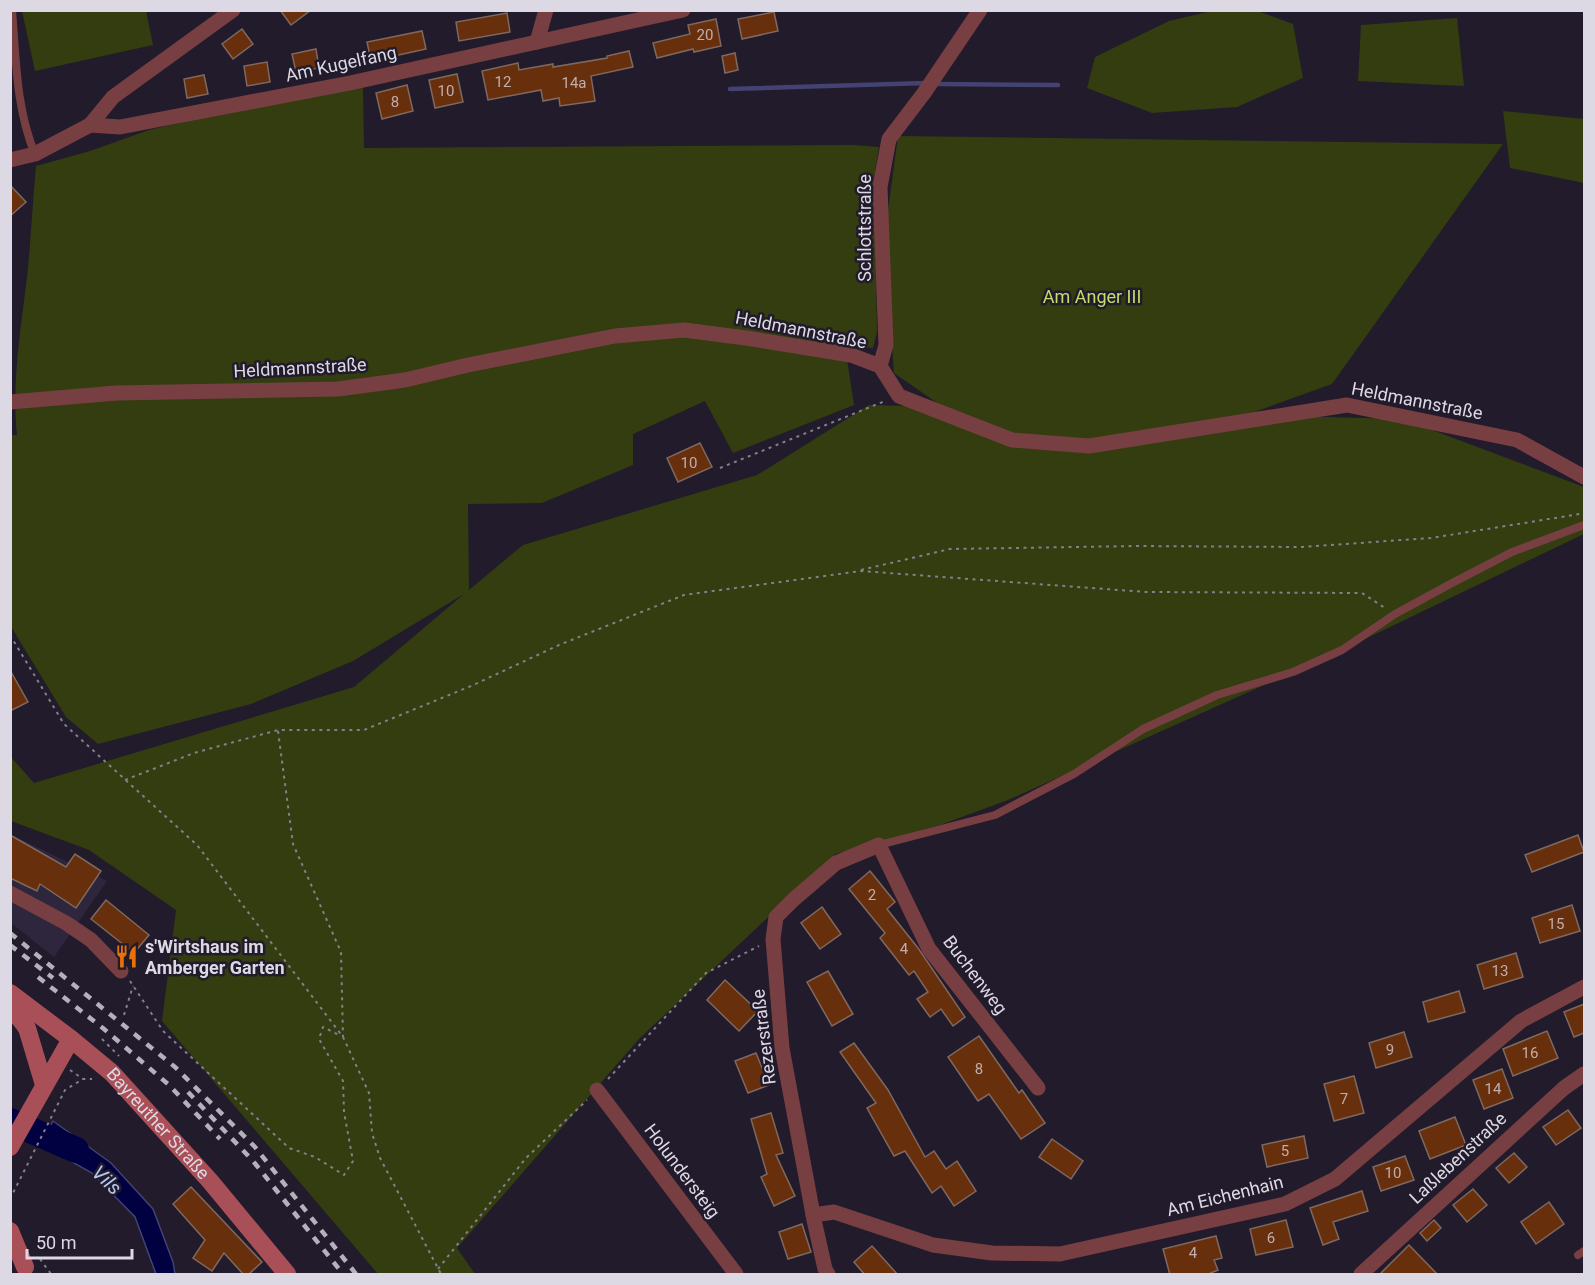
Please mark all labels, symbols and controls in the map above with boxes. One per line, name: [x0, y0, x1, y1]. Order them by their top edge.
house number: 20: [697, 26, 713, 44]
street label: Am Kugelfang: [283, 41, 398, 86]
house number: 12: [495, 73, 511, 91]
house number: 14a: [561, 74, 587, 92]
house number: 10: [438, 82, 454, 100]
house number: 8: [391, 93, 399, 111]
street label: Schlottstraße: [854, 174, 875, 282]
park label: Am Anger III: [1043, 286, 1141, 307]
street label: Heldmannstraße: [734, 306, 869, 353]
street label: Heldmannstraße: [233, 354, 367, 381]
street label: Heldmannstraße: [1350, 377, 1485, 424]
house number: 10: [681, 454, 697, 472]
house number: 2: [868, 886, 876, 904]
house number: 15: [1548, 915, 1564, 933]
street label: Buchenweg: [939, 931, 1012, 1018]
place label: s'Wirtshaus im Amberger Garten: [145, 936, 285, 978]
house number: 4: [900, 940, 909, 958]
restaurant icon: s'Wirtshaus im Amberger Garten: [114, 944, 140, 970]
house number: 13: [1492, 962, 1508, 980]
street label: Rezerstraße: [747, 988, 780, 1086]
house number: 9: [1386, 1041, 1394, 1059]
house number: 16: [1522, 1044, 1538, 1062]
house number: 8: [975, 1060, 983, 1078]
street label: Bayreuther Straße: [102, 1063, 214, 1183]
house number: 14: [1485, 1080, 1502, 1098]
house number: 7: [1340, 1090, 1348, 1108]
street label: Laßlebenstraße: [1405, 1107, 1510, 1208]
street label: Holundersteig: [640, 1120, 725, 1222]
house number: 5: [1281, 1142, 1289, 1160]
water label: Vils: [87, 1160, 127, 1200]
house number: 10: [1385, 1164, 1401, 1182]
street label: Am Eichenhain: [1164, 1171, 1285, 1220]
scale bar: [27, 1222, 132, 1260]
house number: 6: [1267, 1229, 1275, 1247]
text: 50 m: [36, 1232, 76, 1253]
house number: 4: [1189, 1244, 1198, 1262]

